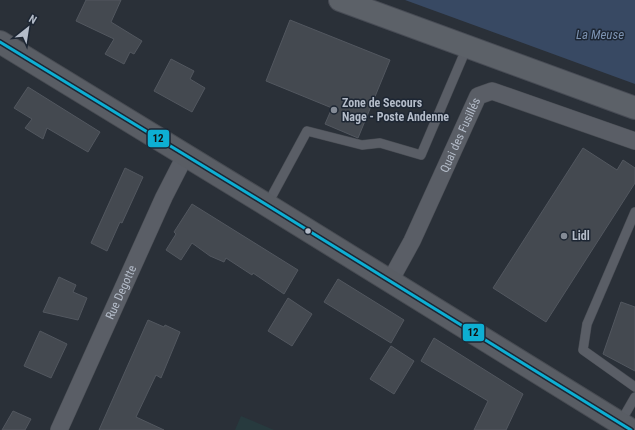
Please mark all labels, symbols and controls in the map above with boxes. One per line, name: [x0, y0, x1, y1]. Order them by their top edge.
north arrow: [8, 8, 48, 48]
text: N: [27, 12, 39, 27]
water label: La Meuse: [576, 27, 624, 42]
place label: Zone de Secours Nage - Poste Andenne: [342, 96, 449, 124]
street label: Quai des Fusillés: [437, 96, 483, 175]
marker: Zone de Secours Nage - Poste Andenne: [329, 105, 339, 115]
line badge: 12: [147, 129, 170, 148]
text: 12: [152, 132, 164, 145]
unlabelled marker: [303, 226, 313, 236]
place label: Lidl: [572, 229, 590, 243]
marker: Lidl: [559, 231, 569, 241]
street label: Rue Degotte: [103, 263, 139, 322]
line badge: 12: [462, 323, 485, 342]
text: 12: [467, 326, 479, 339]

